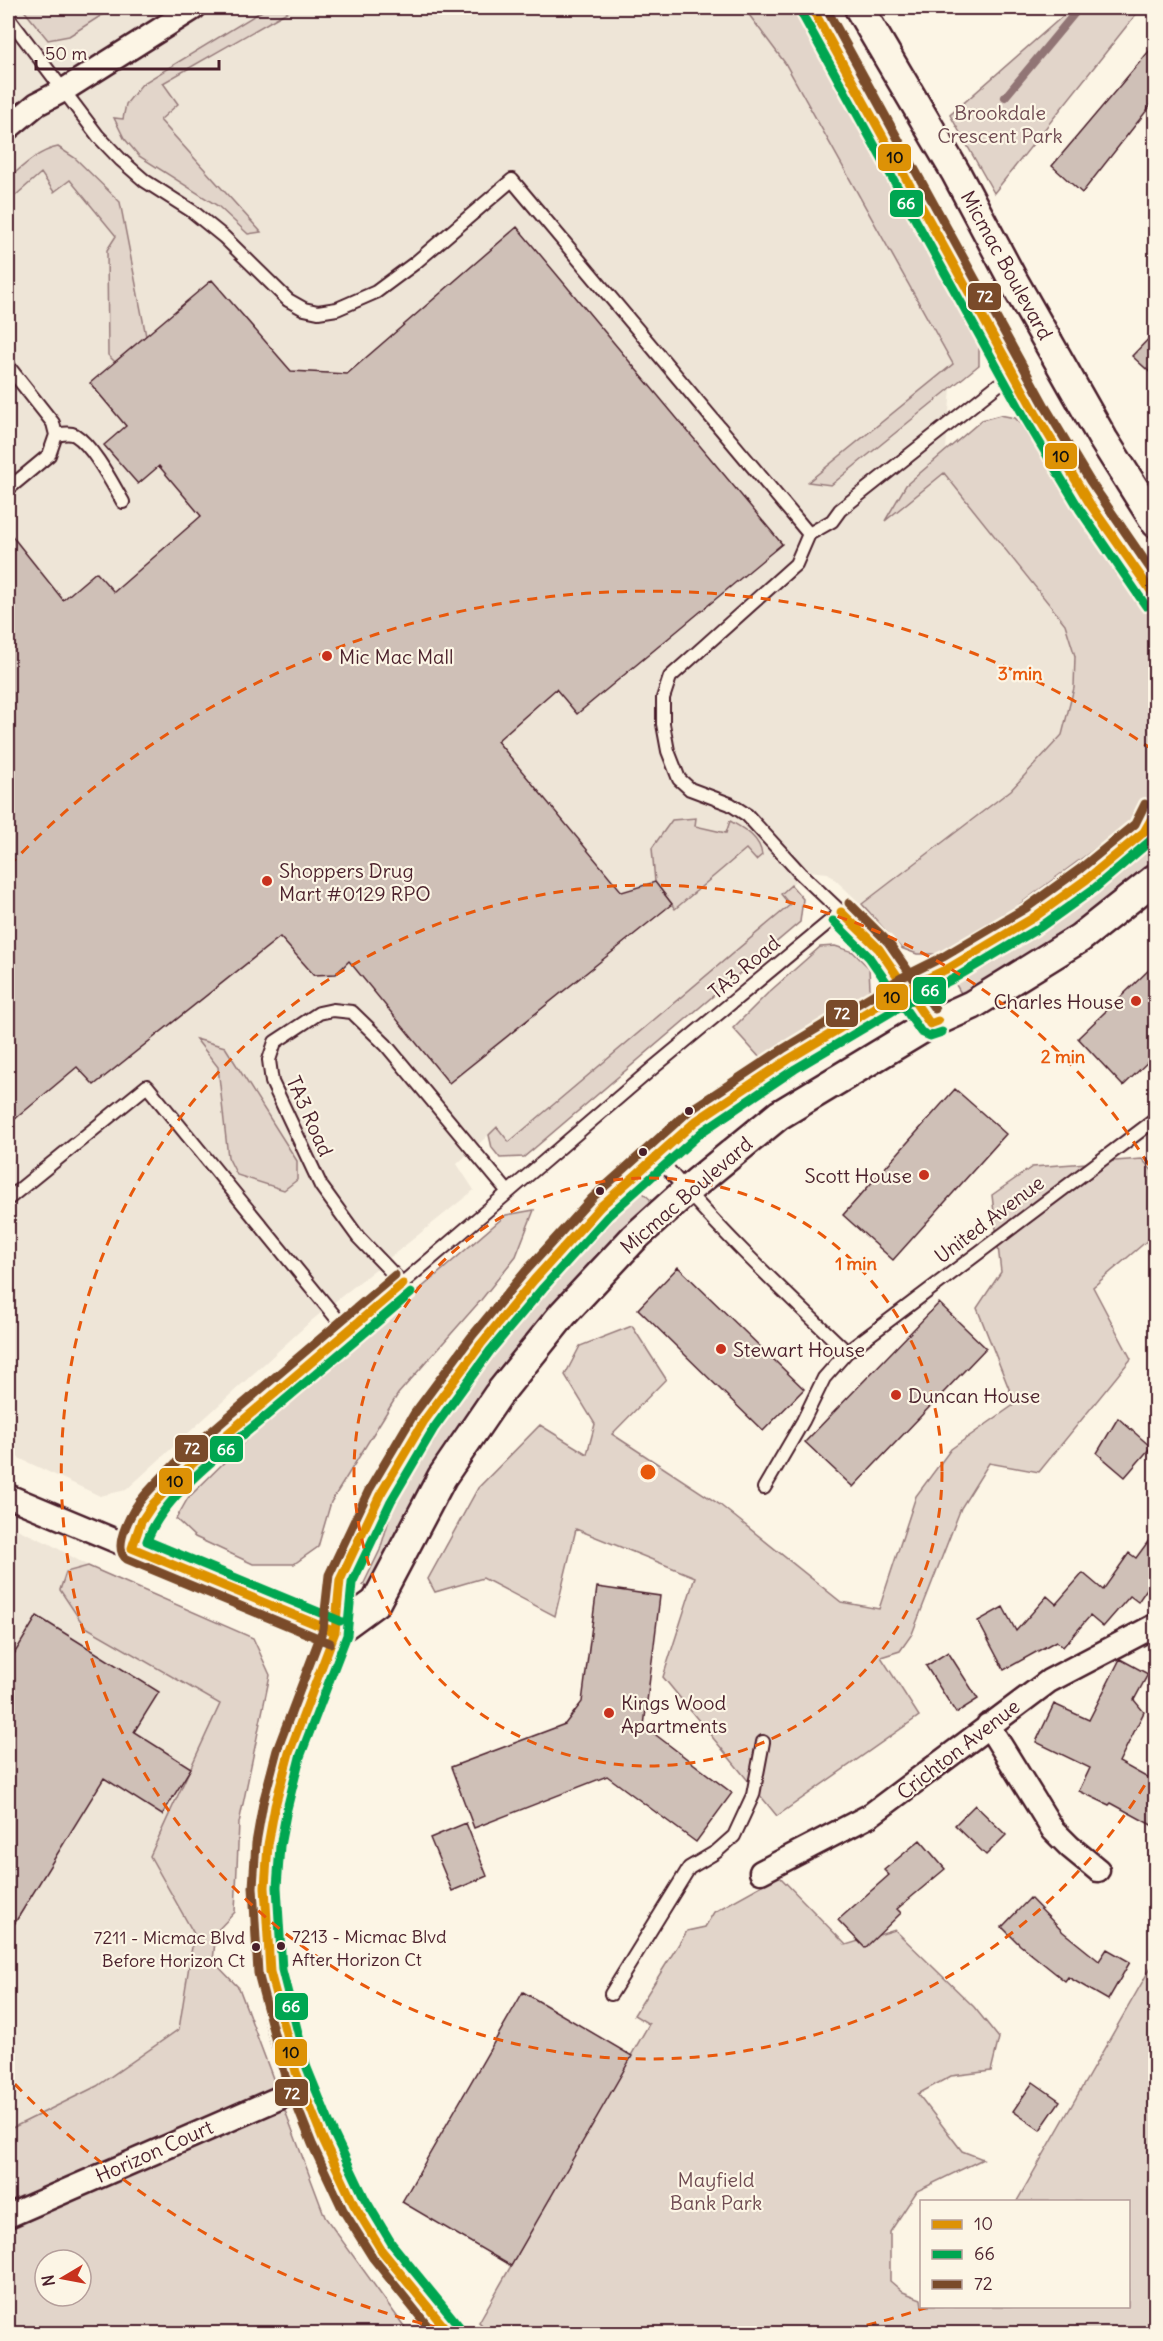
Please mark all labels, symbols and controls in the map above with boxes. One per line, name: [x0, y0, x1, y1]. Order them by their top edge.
scale bar: [36, 33, 219, 71]
text: 50 m: [45, 42, 87, 65]
park label: Brookdale Crescent Park: [937, 100, 1063, 148]
line badge: 10: [877, 143, 912, 172]
text: 10: [887, 147, 903, 167]
street label: Micmac Boulevard: [956, 186, 1058, 344]
line badge: 66: [889, 189, 924, 218]
text: 66: [897, 193, 915, 213]
line badge: 72: [967, 282, 1002, 311]
text: 72: [977, 286, 994, 306]
line badge: 10: [1044, 442, 1078, 470]
text: 10: [1053, 446, 1069, 466]
place label: Mic Mac Mall: [339, 644, 453, 669]
marker: Mic Mac Mall: [320, 649, 334, 663]
text: 3 min: [998, 662, 1043, 685]
place label: Shoppers Drug Mart #0129 RPO: [279, 858, 431, 906]
marker: Shoppers Drug Mart #0129 RPO: [260, 874, 274, 888]
street label: TA3 Road: [703, 930, 785, 1004]
line badge: 66: [912, 976, 947, 1005]
text: 66: [921, 980, 939, 1000]
line badge: 10: [875, 983, 909, 1011]
text: 10: [884, 987, 900, 1007]
place label: Charles House: [993, 989, 1124, 1014]
marker: Charles House: [1129, 994, 1143, 1008]
line badge: 72: [825, 999, 859, 1028]
text: 72: [834, 1003, 851, 1023]
text: 2 min: [1041, 1045, 1086, 1068]
street label: TA3 Road: [281, 1072, 339, 1160]
unlabelled marker: [683, 1105, 695, 1117]
street label: Micmac Boulevard: [615, 1131, 757, 1259]
unlabelled marker: [637, 1146, 649, 1158]
place label: Scott House: [804, 1163, 912, 1188]
marker: Scott House: [917, 1168, 931, 1182]
street label: United Avenue: [929, 1170, 1049, 1268]
unlabelled marker: [594, 1185, 606, 1197]
text: 1 min: [835, 1252, 877, 1275]
place label: Stewart House: [733, 1337, 865, 1362]
marker: Stewart House: [714, 1342, 728, 1356]
place label: Duncan House: [908, 1383, 1040, 1408]
marker: Duncan House: [889, 1388, 903, 1402]
line badge: 72: [174, 1434, 209, 1463]
line badge: 66: [209, 1435, 244, 1463]
text: 72: [184, 1438, 201, 1458]
text: 66: [217, 1439, 235, 1459]
centre of rings: [638, 1462, 658, 1482]
line badge: 10: [158, 1467, 193, 1495]
text: 10: [167, 1471, 183, 1491]
place label: Kings Wood Apartments: [621, 1690, 727, 1738]
street label: Crichton Avenue: [892, 1693, 1024, 1805]
marker: Kings Wood Apartments: [602, 1706, 616, 1720]
place label: 7213 - Micmac Blvd After Horizon Ct: [292, 1925, 447, 1971]
place label: 7211 - Micmac Blvd Before Horizon Ct: [94, 1926, 245, 1972]
marker: 7213 - Micmac Blvd After Horizon Ct: [275, 1940, 287, 1952]
marker: 7211 - Micmac Blvd Before Horizon Ct: [250, 1941, 262, 1953]
line badge: 66: [274, 1992, 309, 2021]
text: 66: [282, 1996, 300, 2016]
line badge: 10: [274, 2038, 308, 2067]
text: 10: [283, 2042, 299, 2062]
line badge: 72: [274, 2078, 309, 2107]
text: 72: [284, 2083, 301, 2103]
street label: Horizon Court: [91, 2114, 217, 2188]
park label: Mayfield Bank Park: [670, 2167, 762, 2215]
legend: [920, 2200, 1130, 2308]
text: 10: [974, 2212, 993, 2235]
text: 66: [974, 2242, 995, 2265]
north arrow: [33, 2248, 93, 2308]
text: 72: [974, 2272, 993, 2295]
text: N: [37, 2273, 59, 2288]

